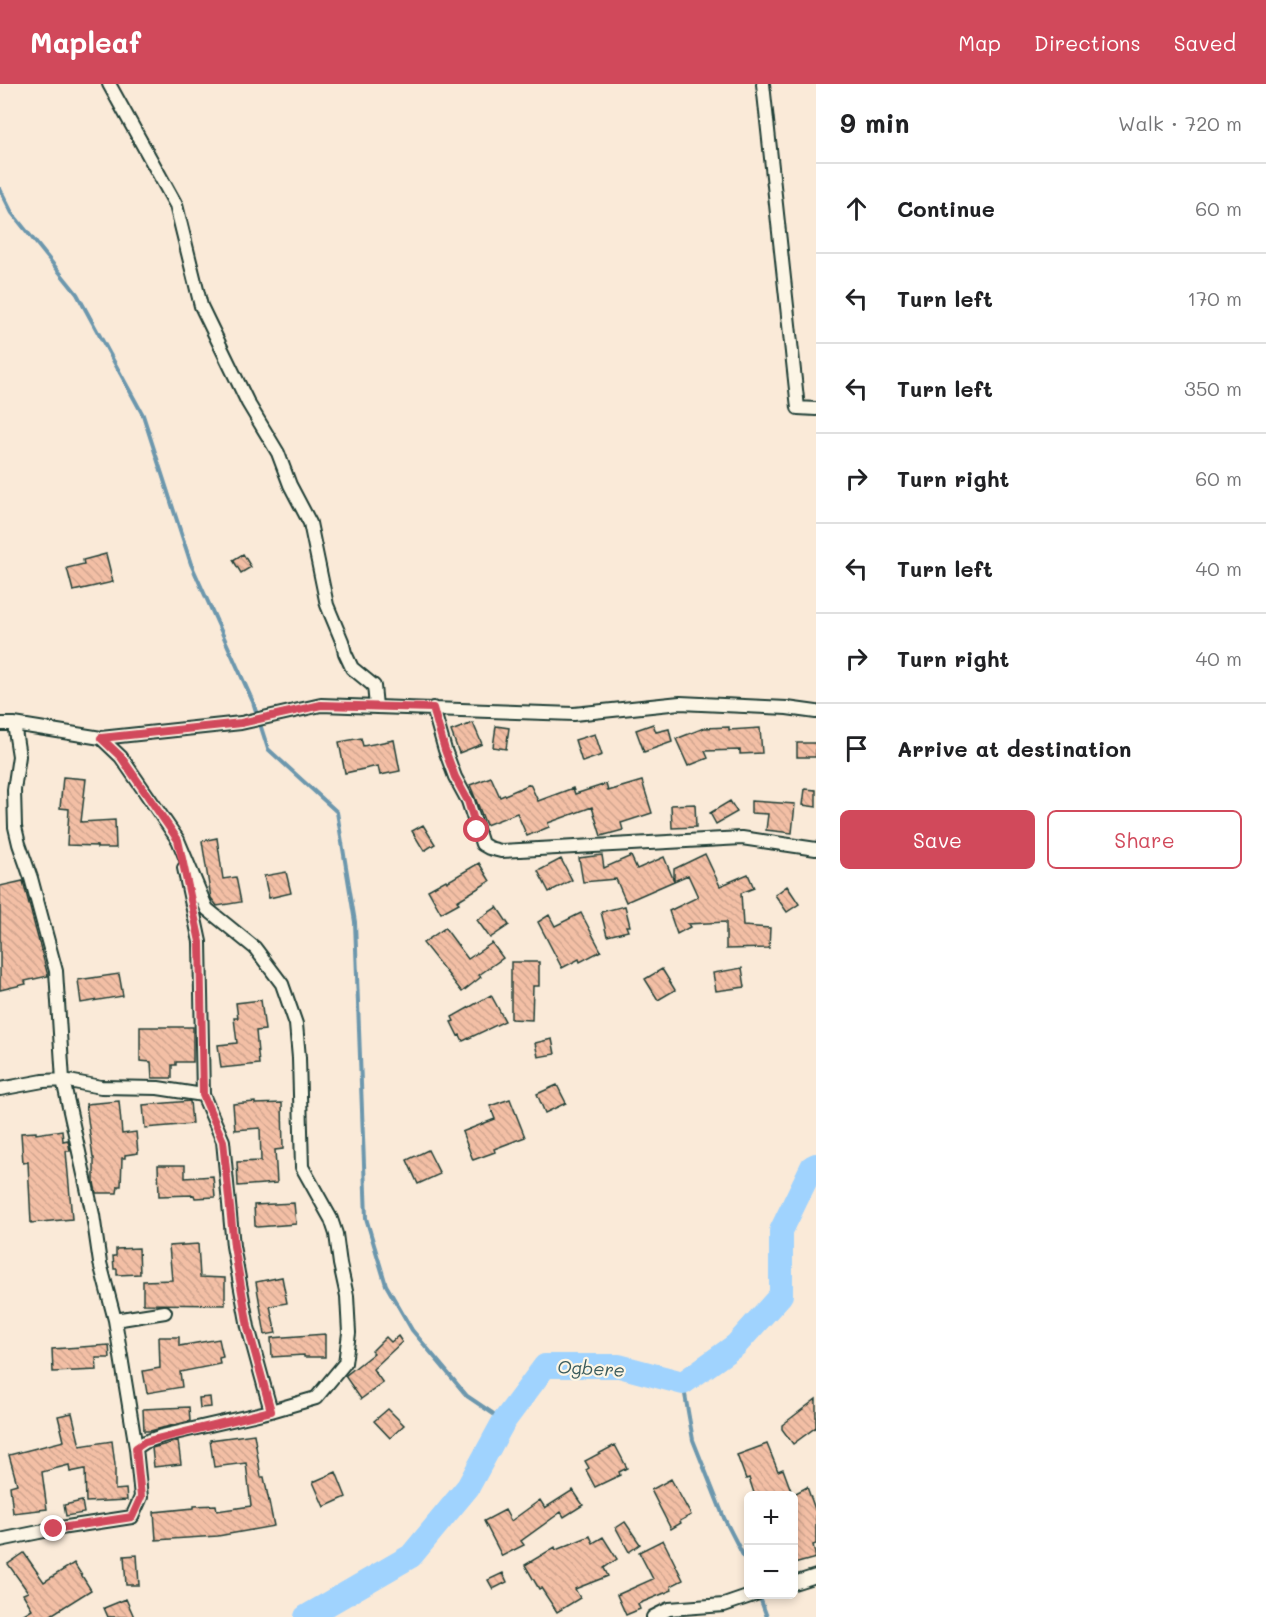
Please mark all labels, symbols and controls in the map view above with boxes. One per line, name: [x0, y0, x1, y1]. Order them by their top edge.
text: Mapleaf: [30, 24, 141, 60]
text: Map: [958, 29, 1001, 56]
text: Directions: [1034, 29, 1141, 56]
text: Saved: [1174, 29, 1236, 56]
text: 9 min: [840, 106, 909, 140]
text: Walk · 720 m: [1118, 110, 1242, 136]
icon: ahead: [840, 192, 873, 225]
text: Continue: [897, 194, 995, 223]
text: 60 m: [1195, 195, 1242, 221]
icon: left: [840, 282, 873, 315]
text: Turn left: [897, 284, 993, 313]
text: 170 m: [1187, 285, 1242, 311]
icon: left: [840, 372, 873, 405]
text: Turn left: [897, 374, 993, 403]
text: 350 m: [1184, 375, 1242, 401]
icon: right: [840, 462, 873, 495]
text: Turn right: [897, 464, 1009, 493]
text: 60 m: [1195, 465, 1242, 491]
icon: left: [840, 552, 873, 585]
text: Turn left: [897, 554, 993, 583]
text: 40 m: [1196, 555, 1242, 581]
icon: right: [840, 642, 873, 675]
text: Turn right: [897, 644, 1009, 673]
text: 40 m: [1196, 645, 1242, 671]
icon: arrive: [840, 732, 873, 765]
text: Arrive at destination: [897, 734, 1132, 763]
button: Save: [840, 810, 1035, 869]
button: Share: [1047, 810, 1242, 869]
route start: [463, 816, 489, 842]
water label: Ogbere: [557, 1354, 625, 1382]
map controls: [744, 1491, 798, 1599]
button: +: [744, 1491, 798, 1545]
route end: [40, 1515, 66, 1541]
button: −: [744, 1545, 798, 1599]

